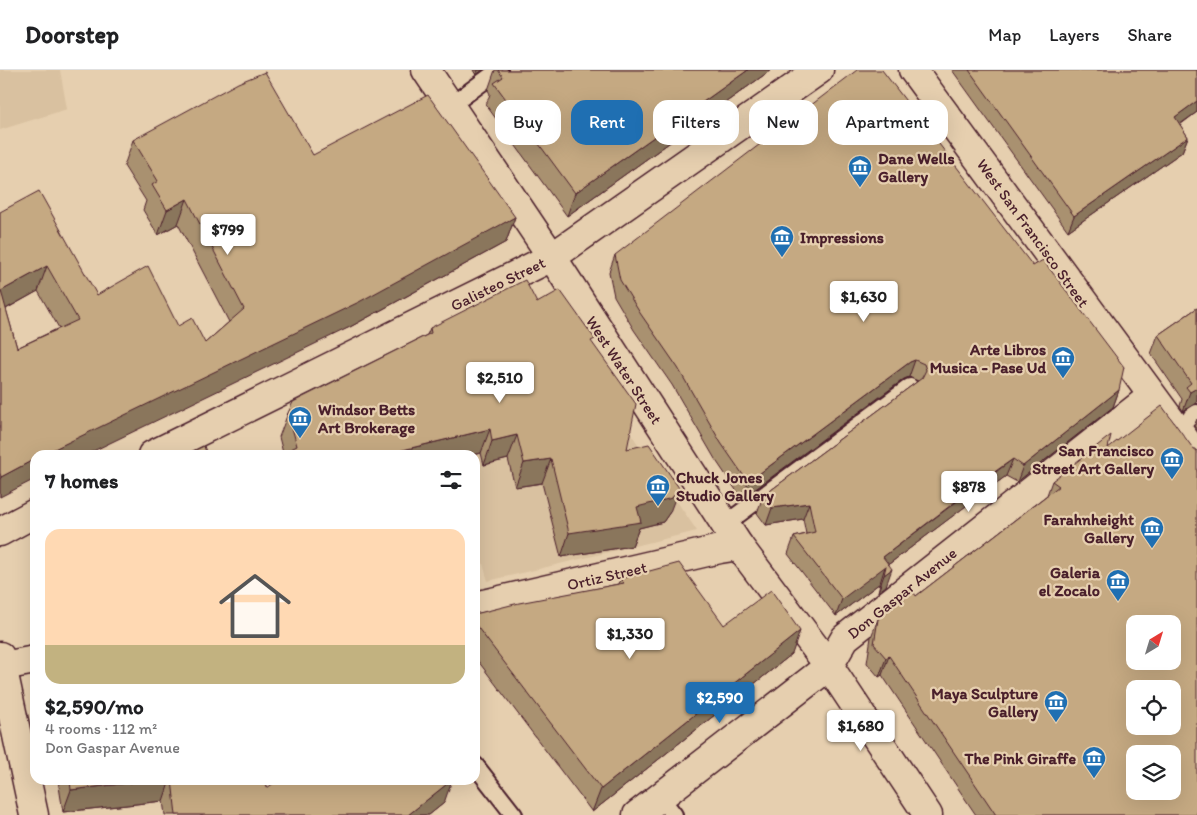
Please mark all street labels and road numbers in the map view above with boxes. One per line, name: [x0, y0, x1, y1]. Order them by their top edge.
street label: West San Francisco Street: [973, 155, 1093, 311]
street label: Galisteo Street: [448, 253, 548, 315]
street label: West Water Street: [582, 312, 666, 428]
street label: Don Gaspar Avenue: [844, 543, 961, 643]
street label: Ortiz Street: [565, 558, 649, 594]

